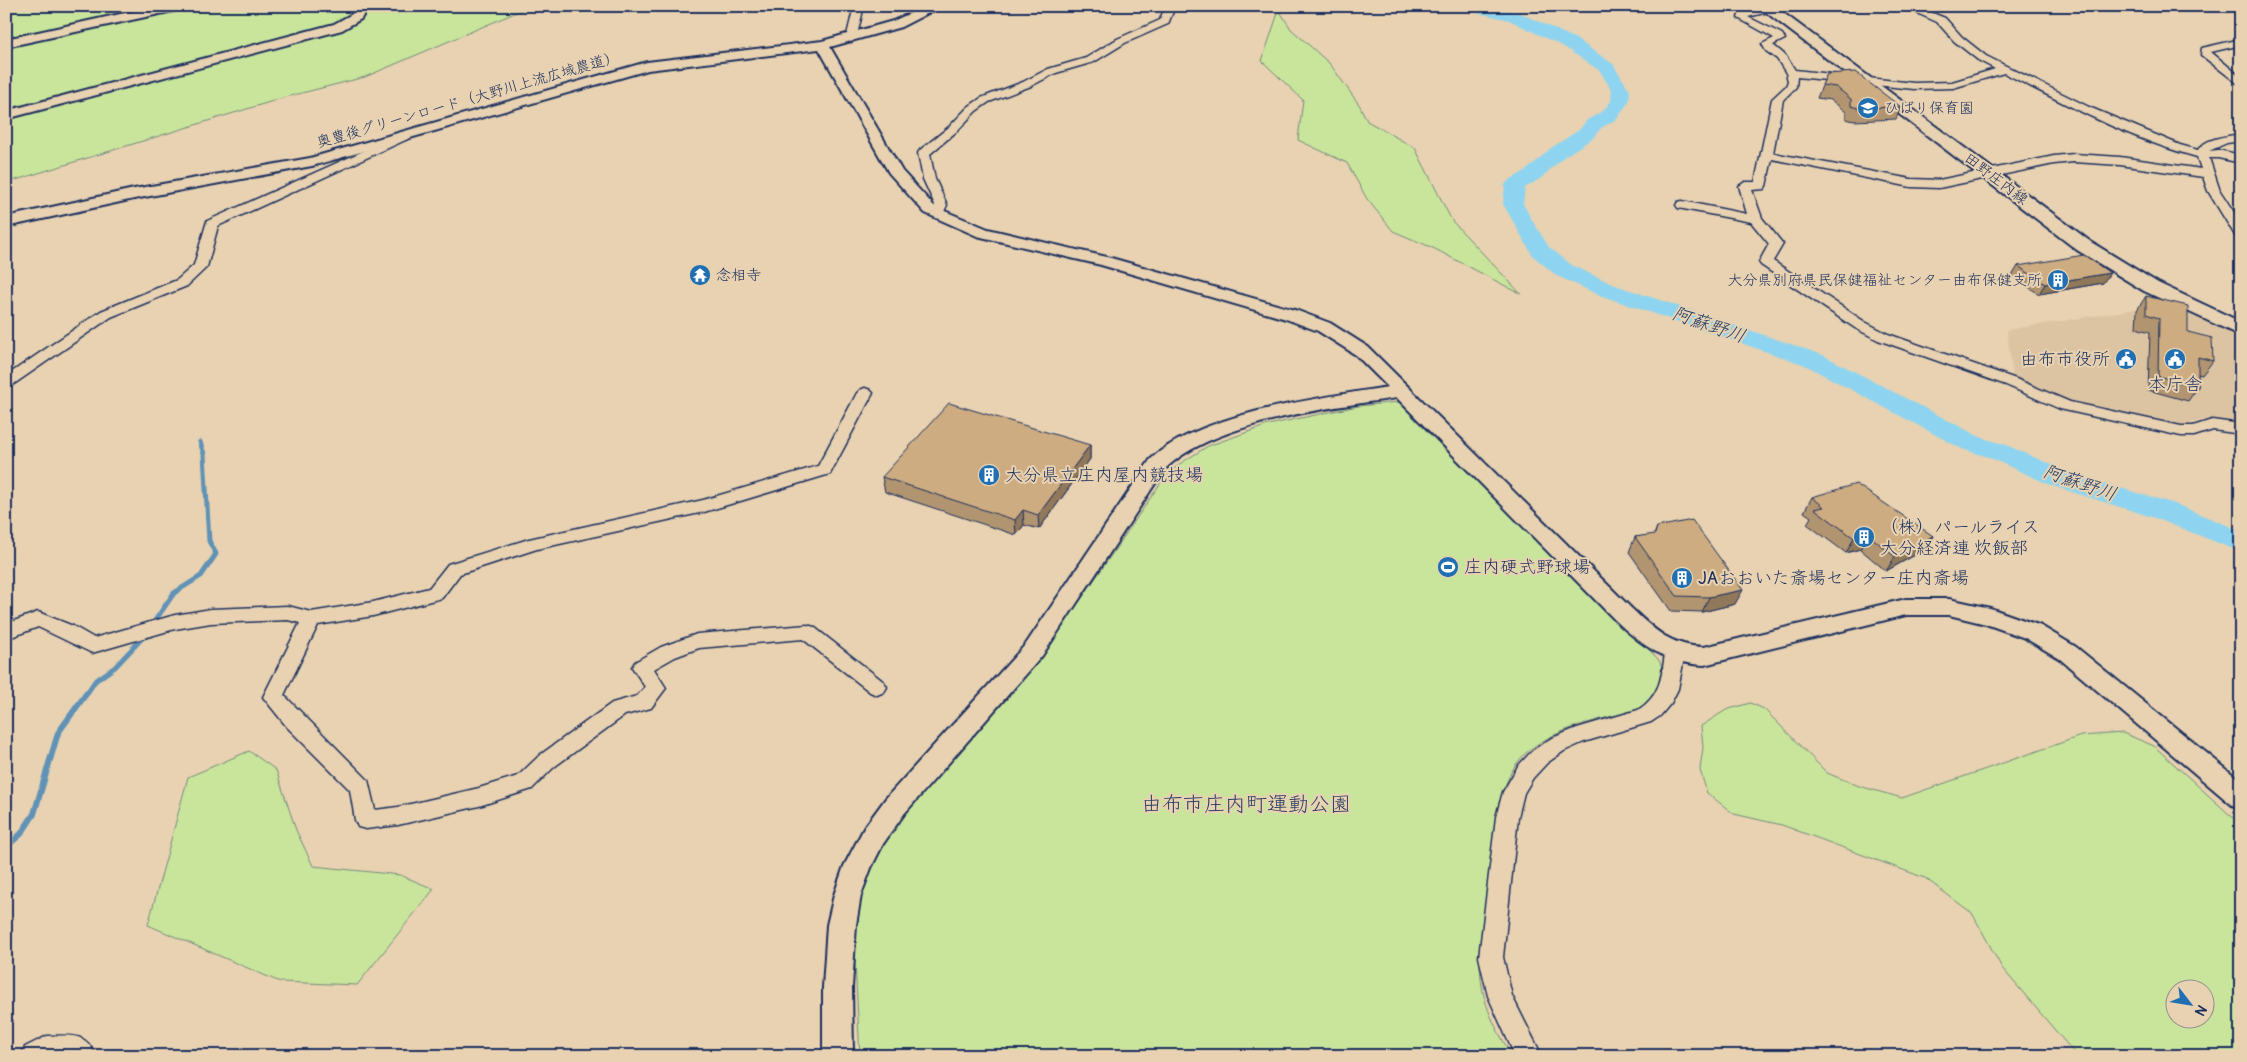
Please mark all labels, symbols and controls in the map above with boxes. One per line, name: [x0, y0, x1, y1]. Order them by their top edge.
street label: 奥豊後グリーンロード（大野川上流広域農道）: [314, 48, 622, 152]
school or university icon: ひばり保育園: [1856, 96, 1880, 120]
place label: ひばり保育園: [1884, 99, 1974, 118]
street label: 田野庄内線: [1960, 149, 2032, 209]
temple icon: 念相寺: [688, 263, 712, 287]
place label: 念相寺: [716, 266, 761, 285]
building icon: 大分県別府県民保健福祉センター由布保健支所: [2046, 268, 2070, 292]
place label: 大分県別府県民保健福祉センター由布保健支所: [1728, 271, 2042, 290]
water label: 阿蘇野川: [1669, 301, 1749, 349]
public building icon: 由布市役所: [2114, 347, 2138, 371]
public building icon: 本庁舎: [2163, 347, 2187, 371]
place label: 由布市役所: [2020, 348, 2110, 371]
place label: 本庁舎: [2148, 373, 2202, 396]
water label: 阿蘇野川: [2040, 459, 2120, 507]
building icon: 大分県立庄内屋内競技場: [977, 463, 1001, 487]
place label: 大分県立庄内屋内競技場: [1005, 464, 1203, 487]
place label: （株）パールライス 大分経済連 炊飯部: [1880, 516, 2039, 560]
building icon: （株）パールライス 大分経済連 炊飯部: [1852, 525, 1876, 549]
sports icon: 庄内硬式野球場: [1436, 555, 1460, 579]
place label: 庄内硬式野球場: [1464, 556, 1590, 579]
building icon: JAおおいた斎場センター庄内斎場: [1670, 566, 1694, 590]
place label: JAおおいた斎場センター庄内斎場: [1698, 567, 1969, 590]
park label: 由布市庄内町運動公園: [1141, 791, 1351, 818]
north arrow: [2164, 980, 2214, 1030]
text: N: [2191, 1002, 2210, 1019]

